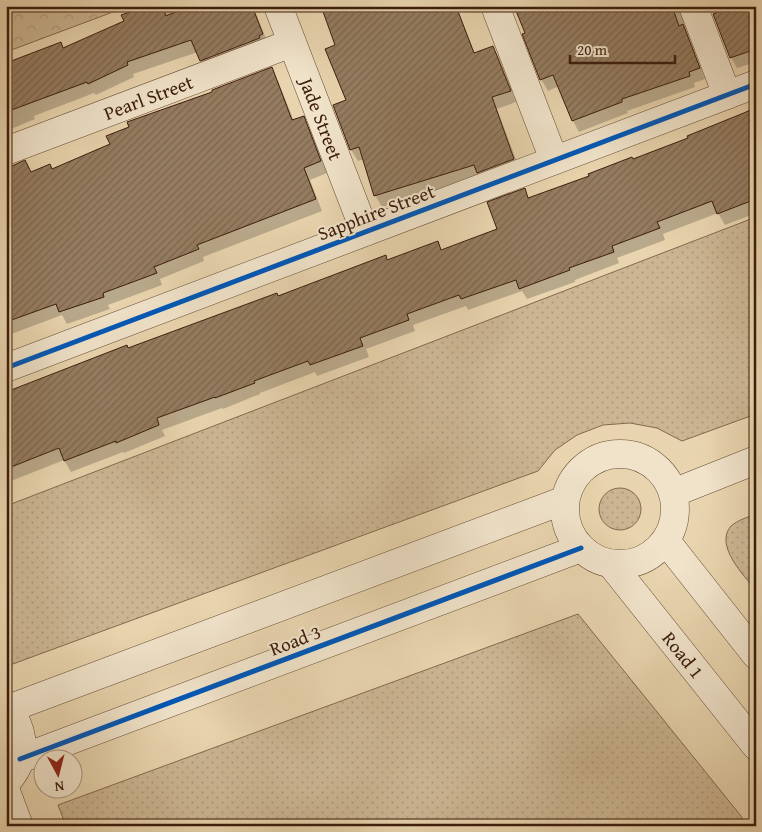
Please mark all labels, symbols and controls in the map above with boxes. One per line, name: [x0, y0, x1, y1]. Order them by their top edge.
scale bar: [570, 32, 674, 64]
text: 20 m: [577, 39, 608, 60]
street label: Pearl Street: [99, 68, 197, 127]
street label: Jade Street: [292, 72, 350, 164]
street label: Sapphire Street: [313, 177, 439, 247]
street label: Road 3: [265, 617, 325, 663]
street label: Road 1: [656, 625, 711, 684]
north arrow: [32, 750, 82, 800]
text: N: [53, 776, 65, 797]

